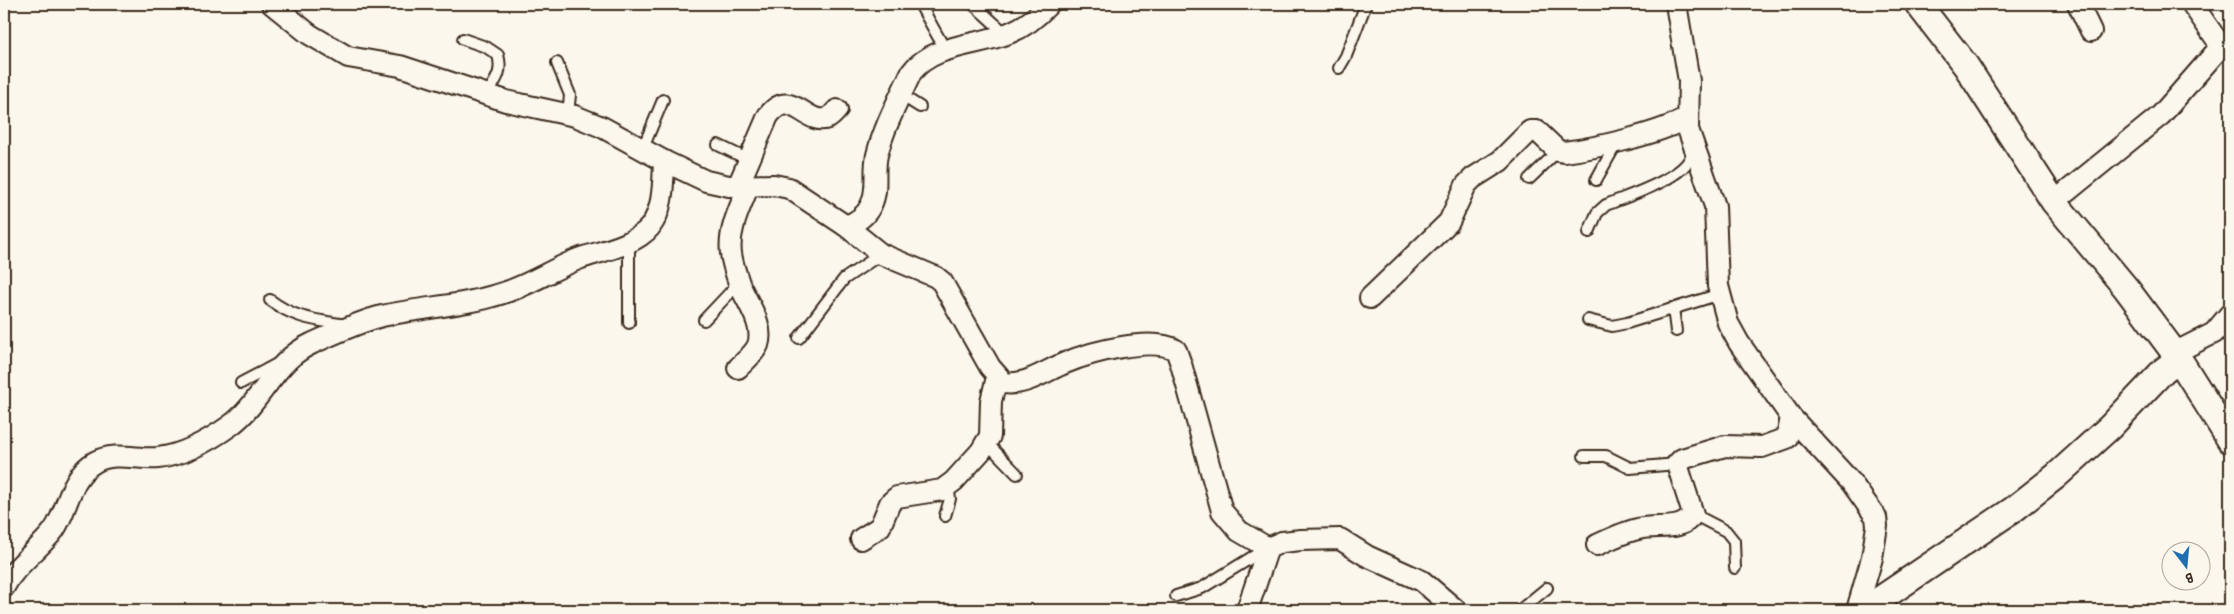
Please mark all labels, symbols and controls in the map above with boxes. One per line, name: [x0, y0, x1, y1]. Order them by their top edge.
north arrow: [2162, 542, 2212, 592]
text: B: [2184, 569, 2196, 589]

